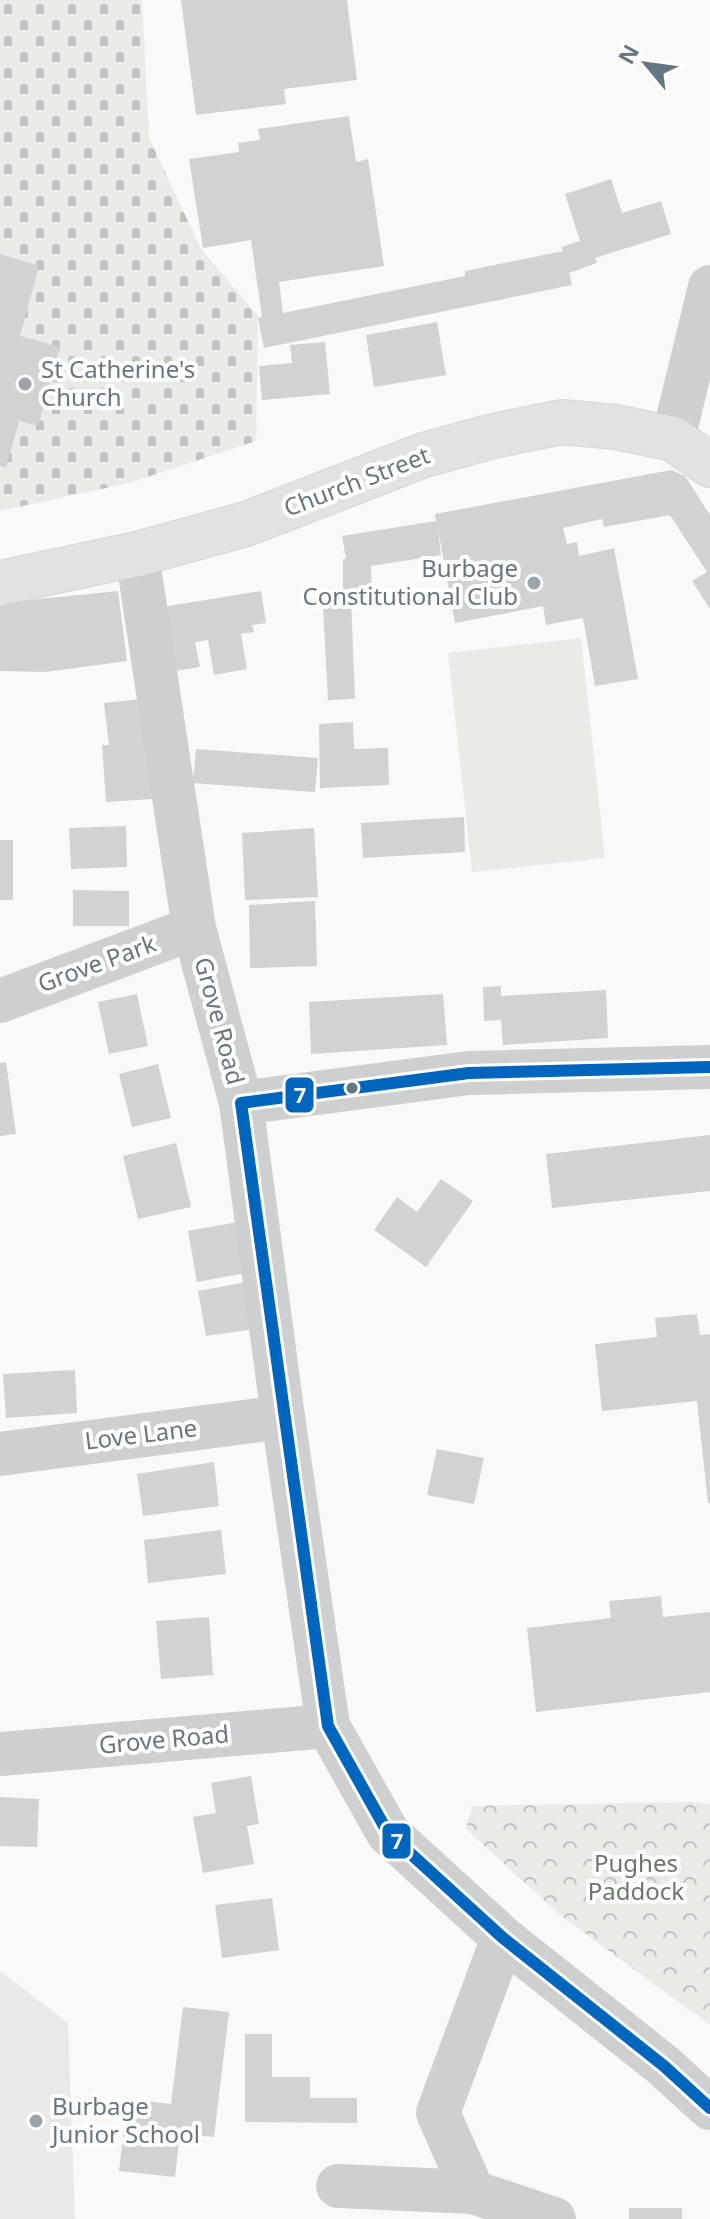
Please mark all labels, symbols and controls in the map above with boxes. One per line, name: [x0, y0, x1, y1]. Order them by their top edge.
north arrow: [606, 24, 686, 104]
text: N: [610, 39, 645, 69]
place label: St Catherine's Church: [41, 352, 195, 413]
marker: St Catherine's Church: [16, 375, 34, 393]
street label: Church Street: [279, 438, 435, 524]
place label: Burbage Constitutional Club: [303, 551, 518, 612]
marker: Burbage Constitutional Club: [525, 574, 543, 592]
street label: Grove Park: [33, 926, 160, 999]
street label: Grove Road: [188, 953, 253, 1088]
line badge: 7: [284, 1076, 315, 1114]
text: 7: [294, 1079, 306, 1109]
unlabelled marker: [344, 1080, 360, 1096]
street label: Love Lane: [83, 1410, 199, 1457]
street label: Grove Road: [97, 1716, 230, 1761]
line badge: 7: [381, 1822, 412, 1860]
text: 7: [391, 1825, 403, 1855]
park label: Pughes Paddock: [588, 1846, 684, 1907]
place label: Burbage Junior School: [50, 2089, 200, 2150]
marker: Burbage Junior School: [27, 2112, 45, 2130]

